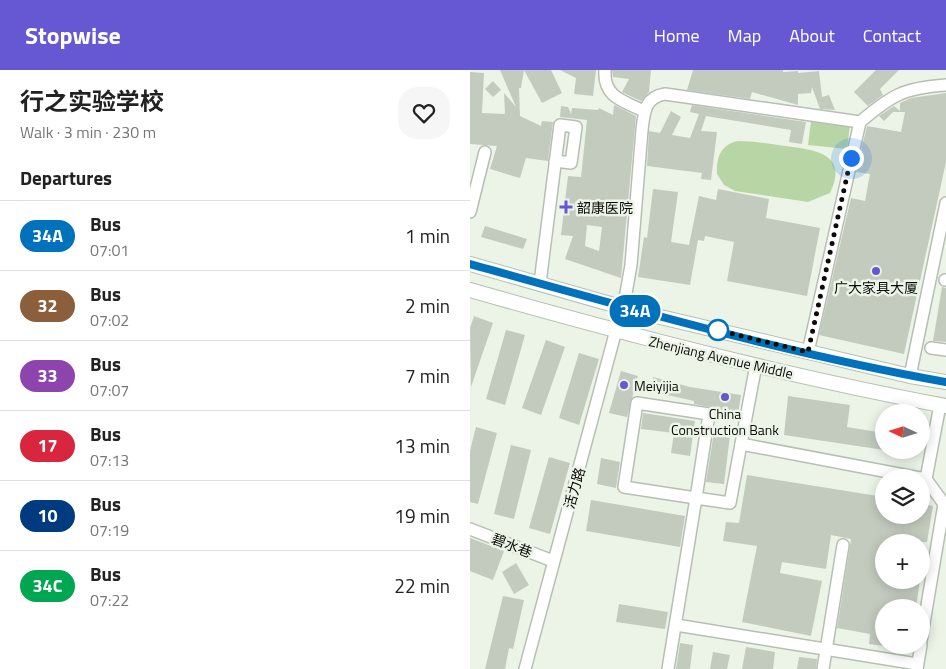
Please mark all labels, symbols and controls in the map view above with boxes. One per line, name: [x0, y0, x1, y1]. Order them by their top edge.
text: Stopwise: [25, 17, 121, 53]
text: Home: [654, 22, 700, 49]
text: Map: [728, 22, 761, 49]
text: About: [789, 22, 835, 49]
text: Contact: [863, 22, 921, 49]
text: 行之实验学校: [20, 83, 164, 119]
button: heart: [398, 87, 450, 139]
text: Walk · 3 min · 230 m: [20, 120, 156, 144]
your location: [839, 146, 864, 171]
text: Departures: [20, 163, 112, 192]
place label: 韶康医院: [577, 197, 633, 218]
marker: 韶康医院: [559, 200, 573, 214]
text: Bus: [90, 209, 121, 238]
text: 1 min: [405, 221, 450, 250]
text: 34A: [32, 222, 63, 249]
text: 07:01: [90, 238, 129, 262]
marker: 广大家具大厦: [870, 265, 882, 277]
place label: 广大家具大厦: [834, 277, 918, 298]
text: Bus: [90, 279, 121, 308]
text: 2 min: [405, 291, 450, 320]
text: 32: [37, 292, 58, 319]
line badge: 34A: [606, 295, 664, 327]
text: 34A: [620, 297, 651, 324]
text: 07:02: [90, 308, 129, 332]
unlabelled marker: [707, 319, 729, 341]
street label: Zhenjiang Avenue Middle: [647, 330, 795, 384]
text: Bus: [90, 349, 121, 378]
text: 7 min: [405, 361, 450, 390]
text: 33: [37, 362, 58, 389]
place label: Meiyijia: [634, 375, 679, 396]
text: 07:07: [90, 378, 129, 402]
marker: Meiyijia: [618, 379, 630, 391]
marker: China Construction Bank: [719, 391, 731, 403]
place label: China Construction Bank: [671, 403, 779, 440]
north arrow: [875, 404, 930, 459]
map controls: [875, 404, 930, 654]
text: Bus: [90, 419, 121, 448]
text: 13 min: [394, 431, 450, 460]
text: 17: [37, 432, 58, 459]
text: 07:13: [90, 448, 129, 472]
street label: 活力路: [558, 465, 590, 511]
button: layers: [875, 469, 930, 524]
text: Bus: [90, 489, 121, 518]
text: 19 min: [394, 501, 450, 530]
text: 10: [37, 502, 58, 529]
text: 07:19: [90, 518, 129, 542]
street label: 碧水巷: [489, 528, 535, 562]
button: +: [875, 534, 930, 589]
text: Bus: [90, 559, 121, 588]
text: 22 min: [394, 571, 450, 600]
text: 34C: [33, 572, 62, 599]
text: 07:22: [90, 588, 129, 612]
button: −: [875, 599, 930, 654]

